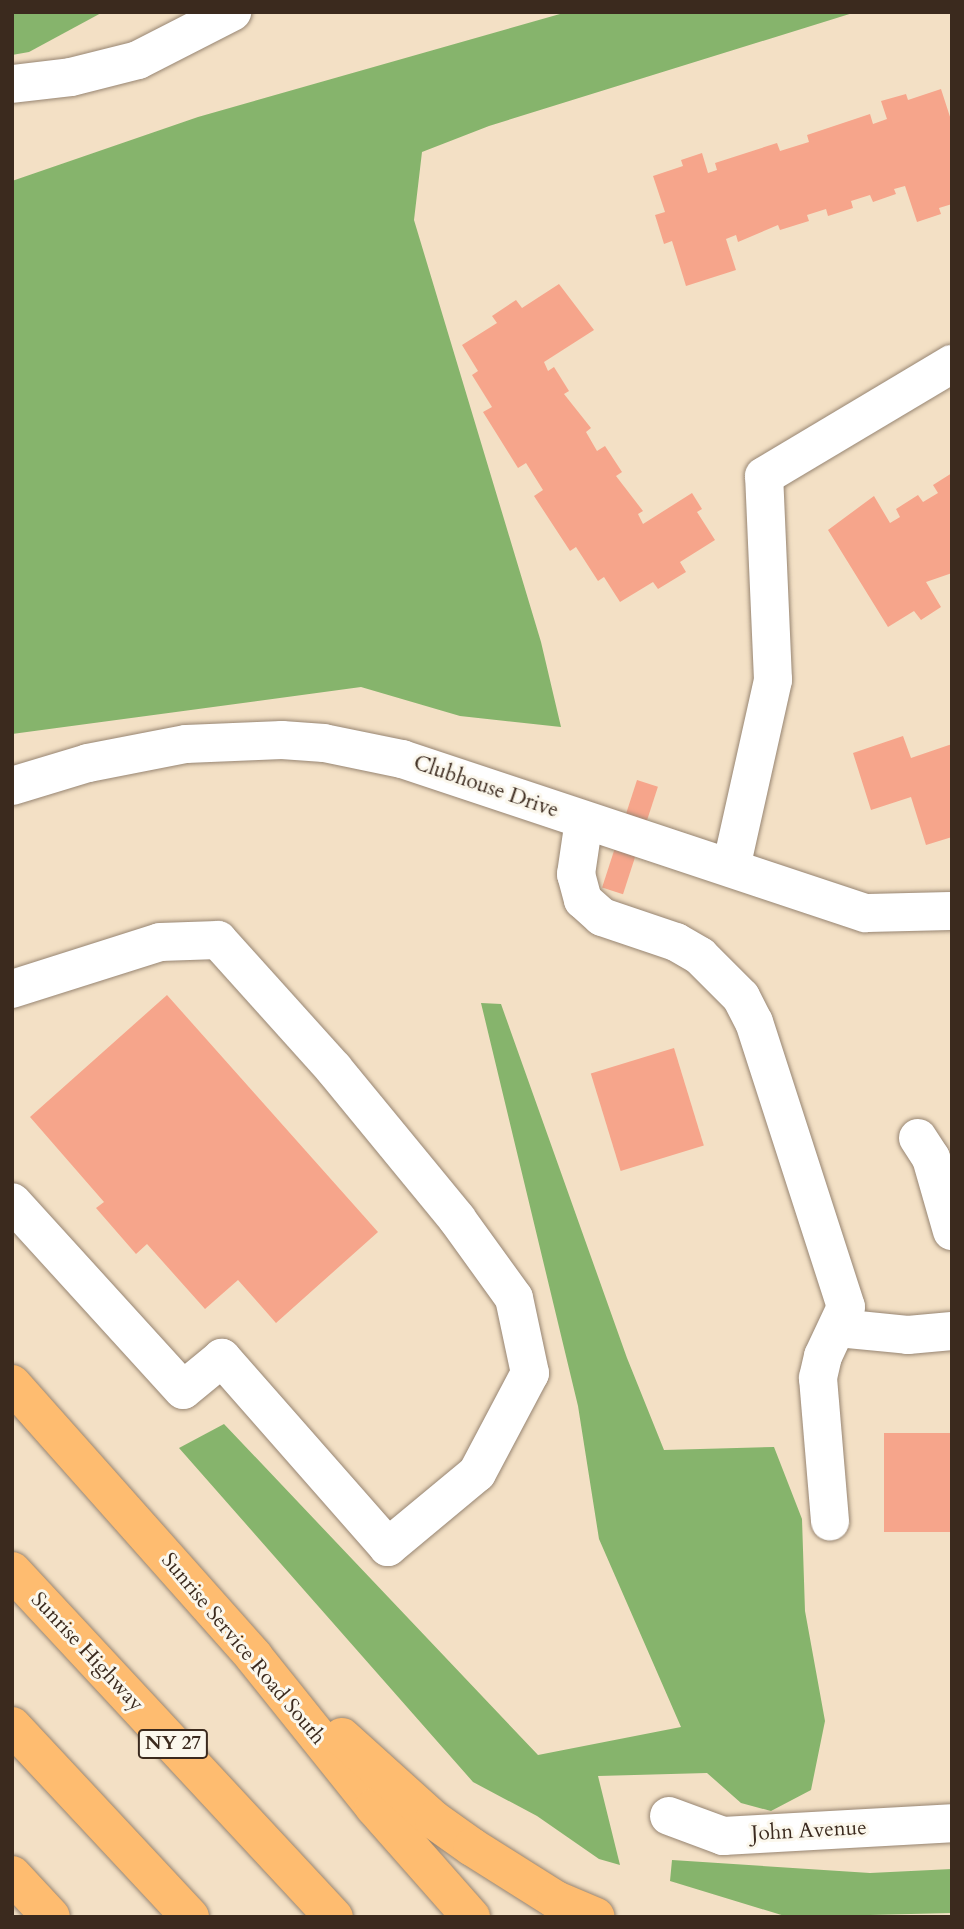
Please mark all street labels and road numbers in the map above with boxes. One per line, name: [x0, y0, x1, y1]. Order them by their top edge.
street label: Clubhouse Drive: [410, 750, 562, 824]
street label: Sunrise Service Road South: [156, 1548, 330, 1750]
street label: Sunrise Highway: [25, 1587, 149, 1717]
road number: NY 27: [136, 1728, 210, 1760]
street label: John Avenue: [751, 1815, 867, 1847]

